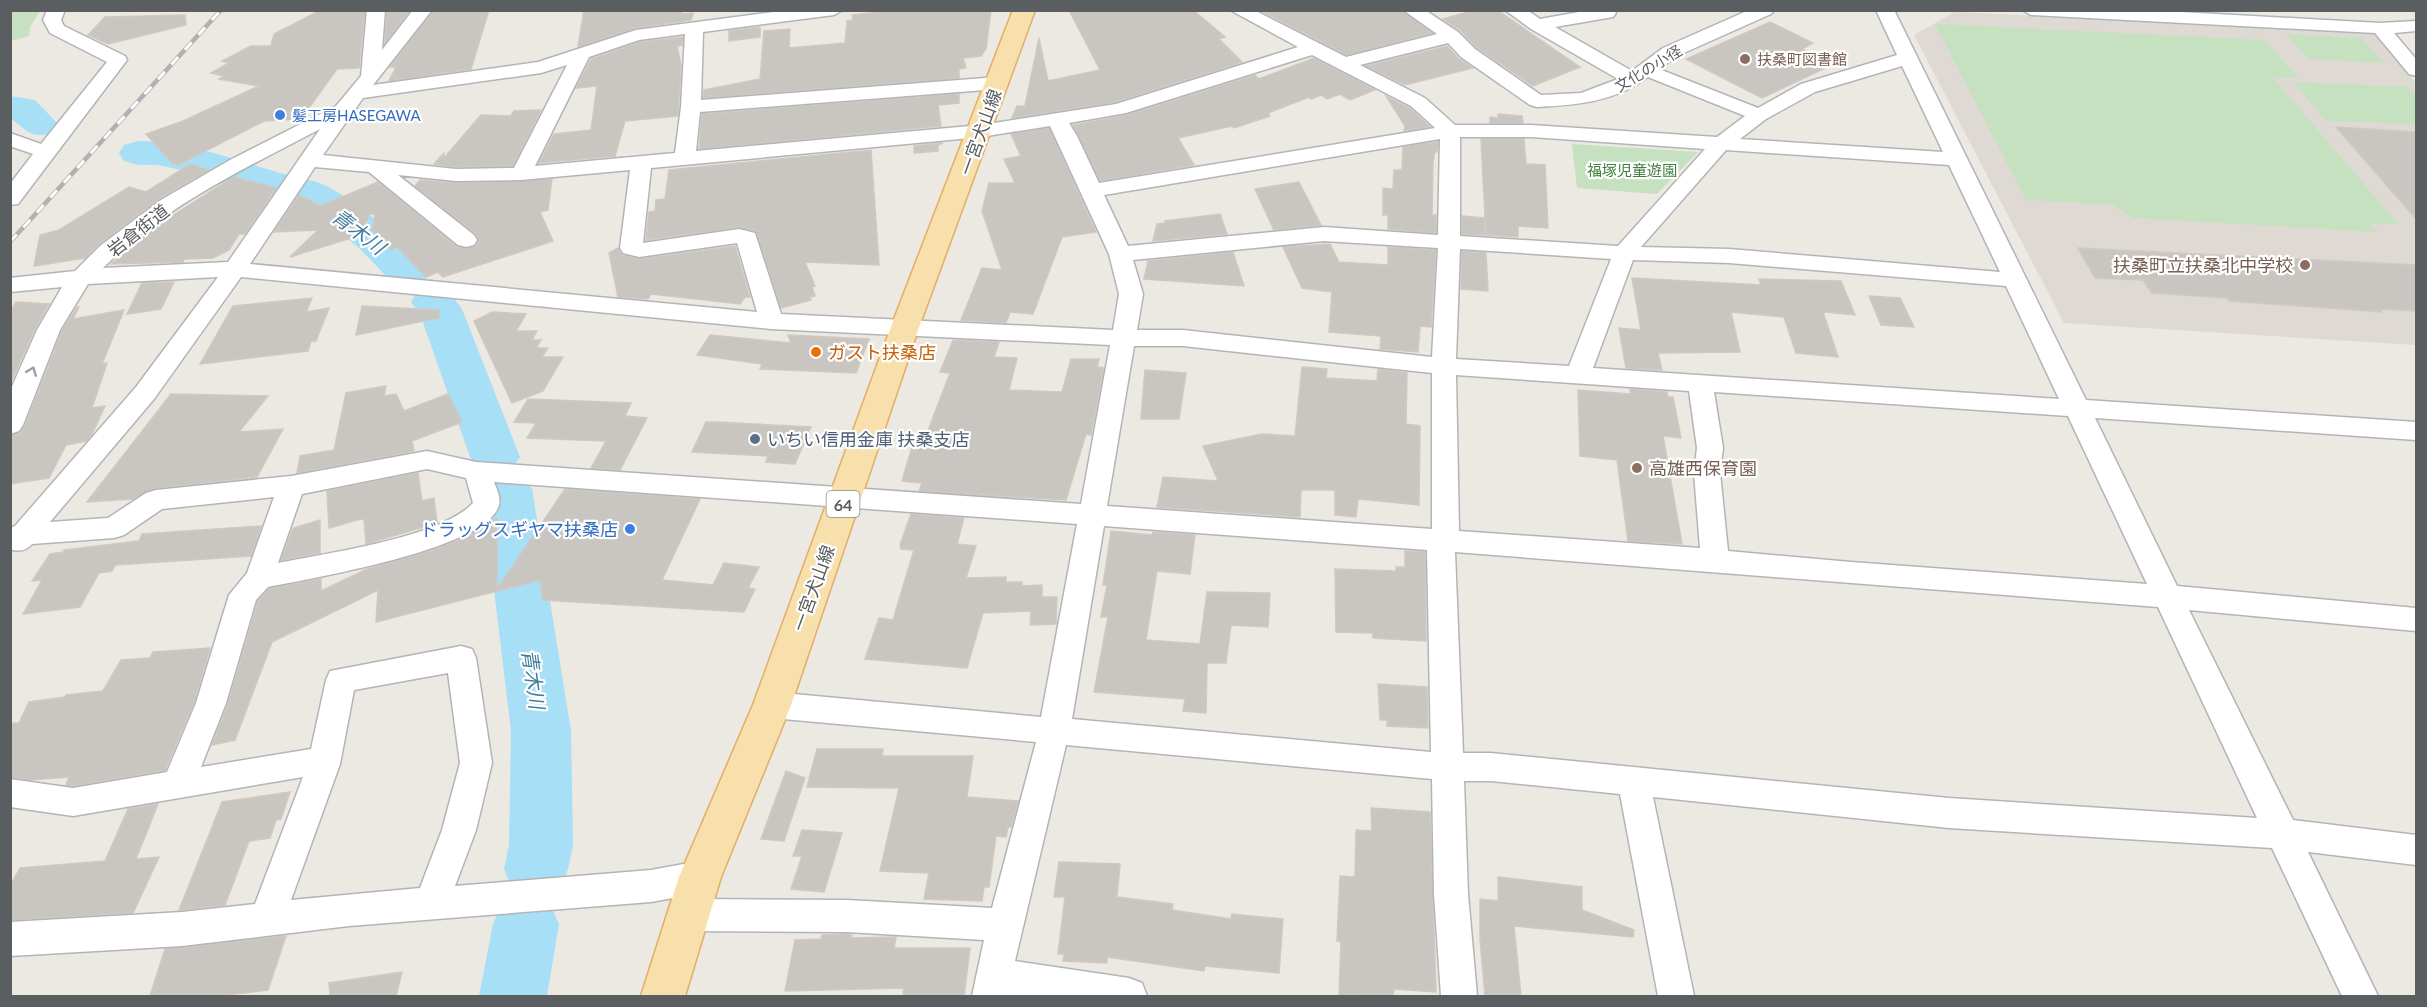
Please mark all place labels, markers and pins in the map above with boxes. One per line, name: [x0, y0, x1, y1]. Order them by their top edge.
place label: 扶桑町図書館: [1757, 50, 1847, 68]
marker: 扶桑町図書館: [1738, 52, 1752, 66]
place label: 髪工房HASEGAWA: [292, 106, 421, 124]
marker: 髪工房HASEGAWA: [273, 108, 287, 122]
place label: 扶桑町立扶桑北中学校: [2113, 254, 2293, 276]
marker: 扶桑町立扶桑北中学校: [2298, 258, 2312, 272]
place label: ガスト扶桑店: [828, 341, 936, 363]
marker: ガスト扶桑店: [809, 345, 823, 359]
place label: いちい信用金庫 扶桑支店: [767, 428, 970, 450]
marker: いちい信用金庫 扶桑支店: [748, 432, 762, 446]
place label: 高雄西保育園: [1649, 457, 1757, 479]
marker: 高雄西保育園: [1630, 461, 1644, 475]
place label: ドラッグスギヤマ扶桑店: [420, 518, 618, 540]
marker: ドラッグスギヤマ扶桑店: [623, 522, 637, 536]

